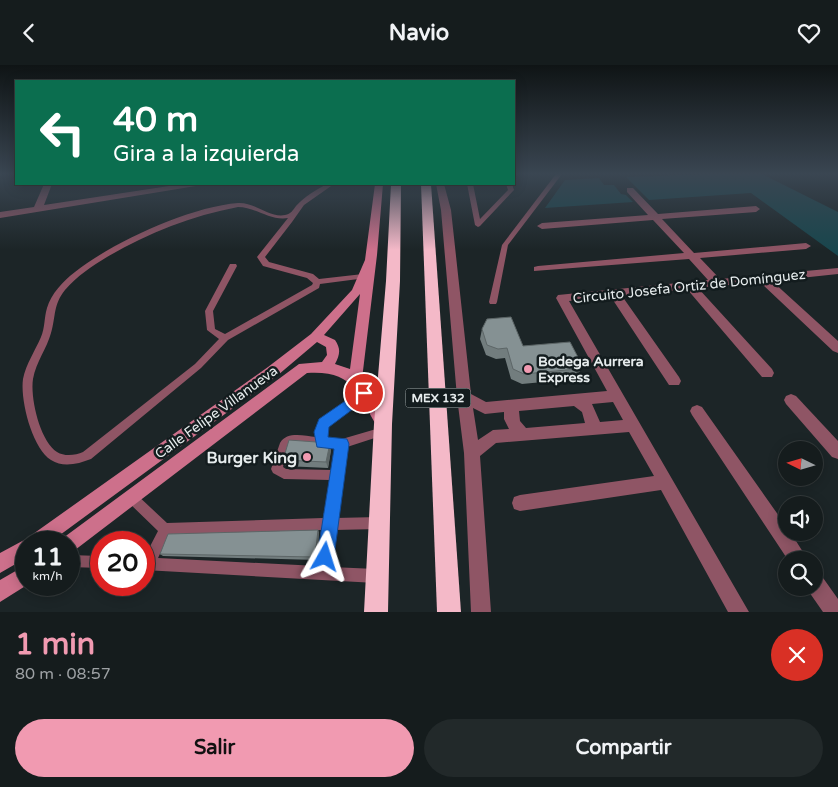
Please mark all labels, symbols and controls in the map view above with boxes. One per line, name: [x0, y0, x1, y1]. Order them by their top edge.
icon: back: [15, 19, 43, 47]
icon: heart: [795, 19, 823, 47]
text: Navio: [389, 20, 449, 46]
text: 40 m: [113, 99, 198, 141]
icon: left: [30, 100, 95, 165]
text: Gira a la izquierda: [113, 141, 299, 167]
street label: Circuito Josefa Ortiz de Domínguez: [572, 266, 806, 307]
place label: Bodega Aurrera Express: [538, 353, 644, 386]
street label: Calle Felipe Villanueva: [152, 362, 281, 463]
marker: Bodega Aurrera Express: [522, 363, 534, 375]
pin: [343, 372, 385, 414]
icon: arrive: [350, 379, 378, 407]
road number: MEX 132: [406, 388, 470, 407]
north arrow: [778, 441, 822, 486]
map controls: [778, 441, 823, 596]
place label: Burger King: [206, 448, 297, 468]
marker: Burger King: [301, 451, 313, 463]
button: sound: [778, 496, 823, 541]
position arrow: [298, 530, 350, 582]
speed limit sign: 20: [90, 531, 155, 596]
text: 11: [32, 542, 63, 572]
button: search: [778, 551, 823, 596]
text: km/h: [32, 569, 63, 583]
text: 1 min: [15, 626, 95, 663]
button: close: [771, 629, 823, 681]
text: 80 m · 08:57: [15, 664, 111, 684]
button: Salir: [15, 719, 414, 777]
button: Compartir: [424, 719, 823, 777]

